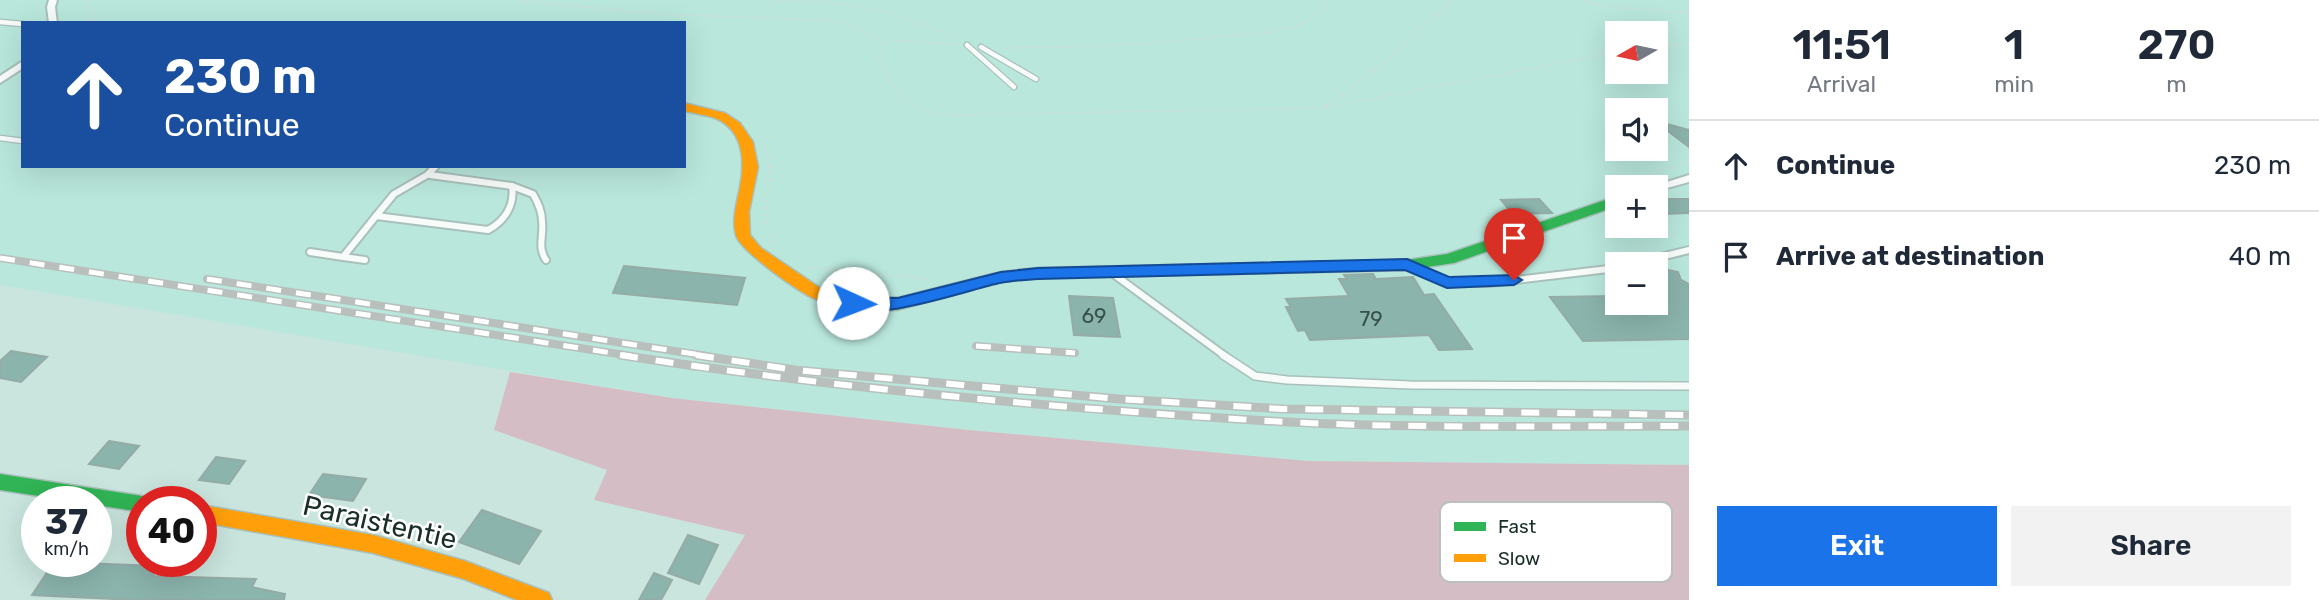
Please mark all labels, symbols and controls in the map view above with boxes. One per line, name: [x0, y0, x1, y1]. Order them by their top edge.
text: 11:51: [1792, 20, 1891, 70]
text: 1: [2004, 20, 2024, 70]
text: 270: [2137, 20, 2216, 70]
north arrow: [1605, 21, 1668, 84]
map controls: [1605, 21, 1668, 315]
text: 230 m: [164, 47, 317, 105]
icon: ahead: [49, 49, 140, 140]
text: Arrival: [1807, 70, 1876, 98]
text: min: [1994, 70, 2034, 98]
text: m: [2166, 70, 2187, 98]
button: sound: [1605, 98, 1668, 161]
text: Continue: [164, 106, 300, 144]
icon: ahead: [1717, 147, 1755, 185]
text: Continue: [1776, 150, 1895, 181]
text: 230 m: [2214, 150, 2291, 181]
button: +: [1605, 175, 1668, 238]
pin: [1484, 208, 1544, 280]
icon: arrive: [1495, 219, 1533, 257]
icon: arrive: [1717, 238, 1755, 276]
text: Arrive at destination: [1776, 241, 2044, 272]
text: 40 m: [2229, 241, 2291, 272]
button: −: [1605, 252, 1668, 315]
position arrow: [816, 266, 890, 340]
house number: 69: [1081, 303, 1107, 328]
house number: 79: [1359, 306, 1383, 331]
speed limit sign: 40: [126, 486, 217, 577]
street label: Paraistentie: [300, 489, 460, 556]
text: 37: [45, 501, 88, 543]
legend: [1440, 502, 1672, 582]
button: Exit: [1717, 506, 1997, 586]
button: Share: [2011, 506, 2291, 586]
text: Fast: [1498, 515, 1537, 538]
text: km/h: [44, 538, 89, 560]
text: Slow: [1498, 547, 1540, 570]

